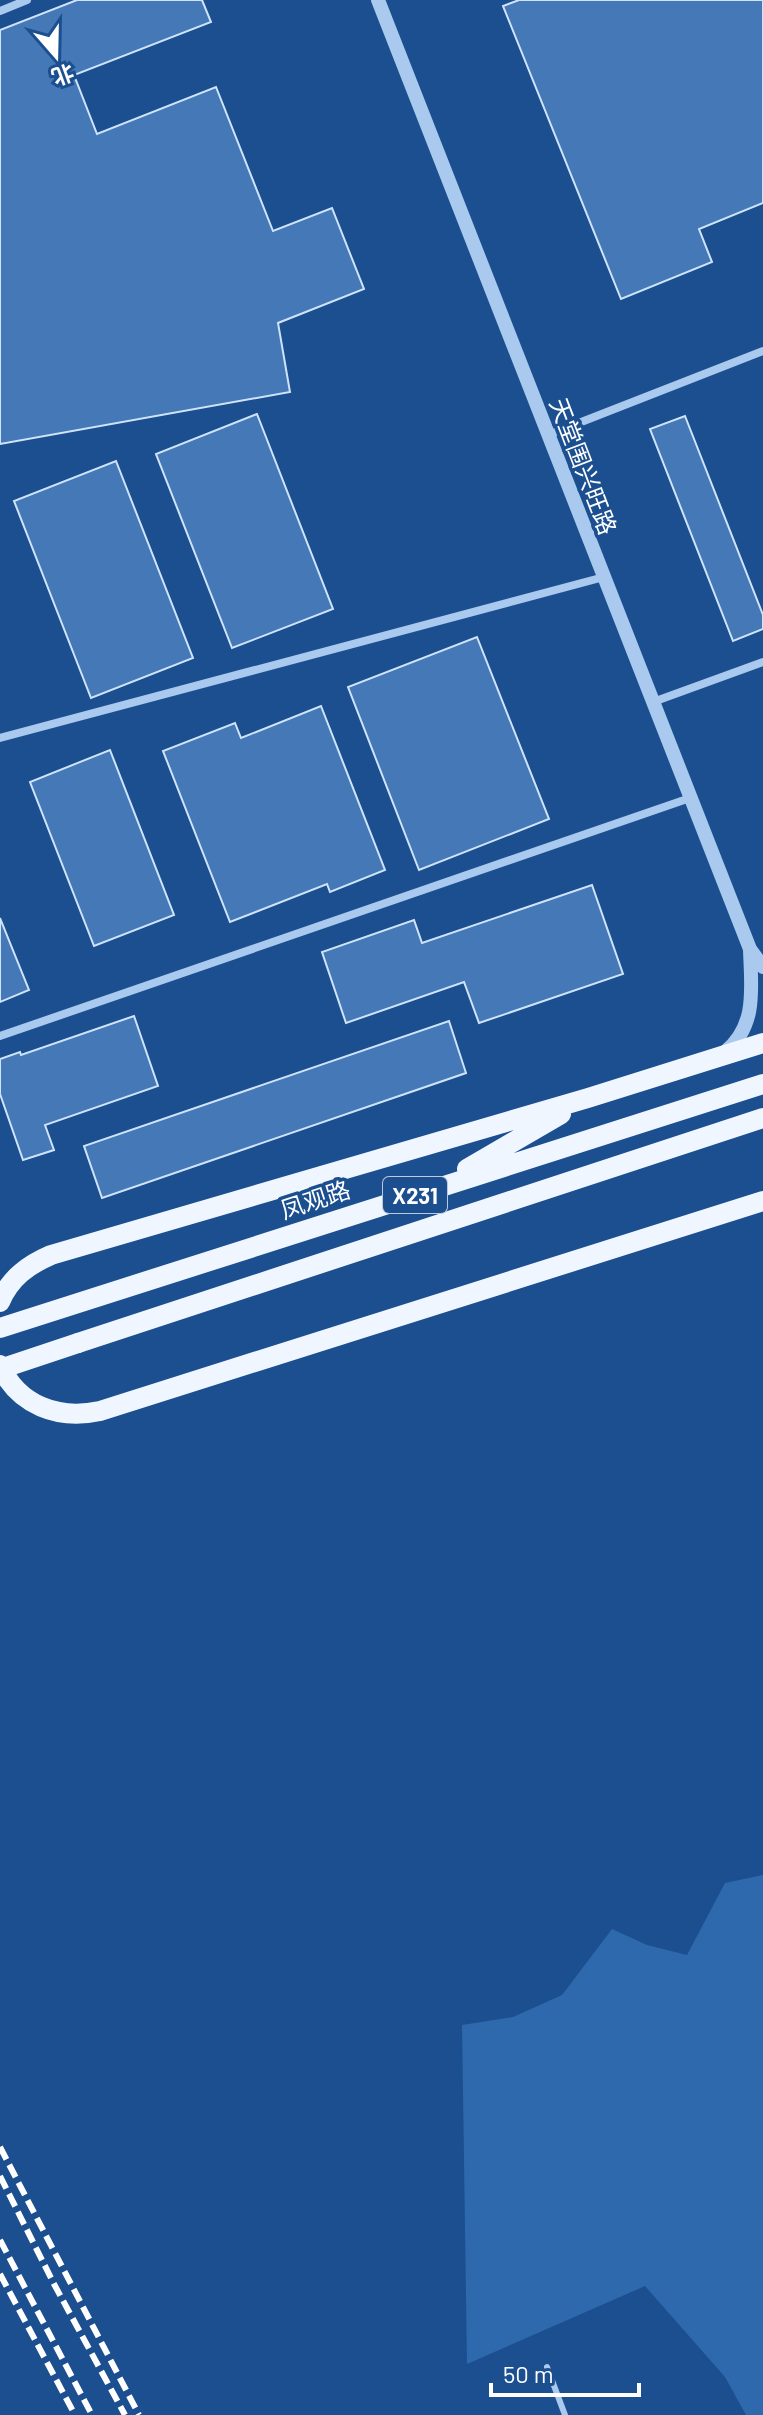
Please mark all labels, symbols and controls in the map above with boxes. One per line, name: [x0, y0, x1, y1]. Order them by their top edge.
north arrow: [16, 16, 96, 96]
text: 北: [48, 60, 78, 92]
street label: 天堂围兴旺路: [545, 394, 623, 538]
street label: 凤观路: [276, 1174, 354, 1224]
road number: X231: [383, 1177, 447, 1213]
scale bar: [491, 2347, 639, 2397]
text: 50 m: [503, 2359, 554, 2388]

